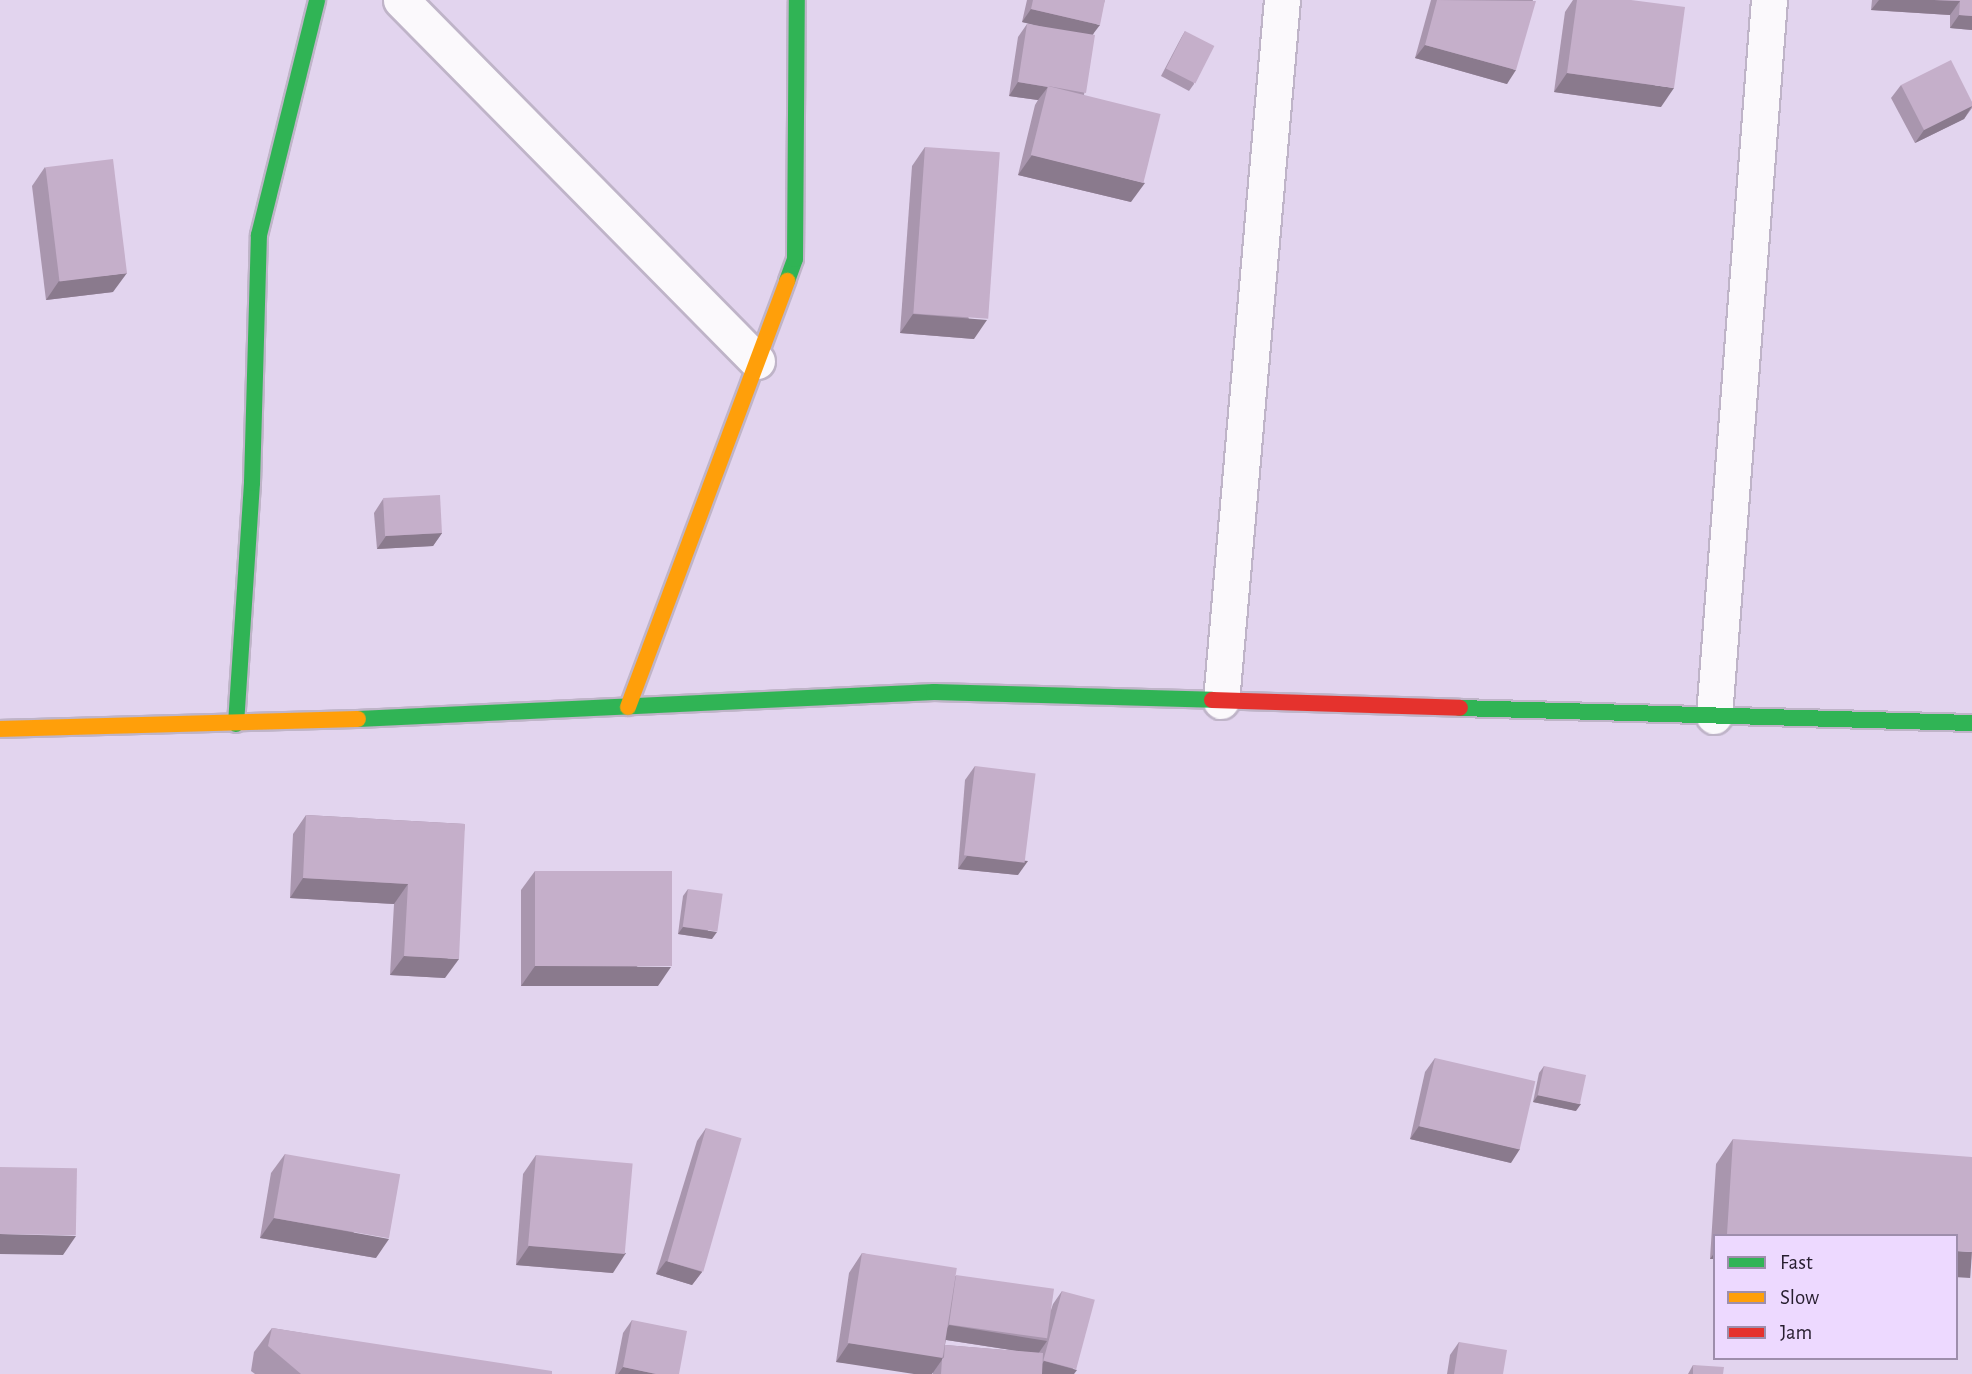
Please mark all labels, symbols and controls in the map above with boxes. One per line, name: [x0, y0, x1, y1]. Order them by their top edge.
legend: [1713, 1234, 1958, 1360]
text: Fast: [1780, 1252, 1813, 1273]
text: Slow: [1780, 1287, 1819, 1308]
text: Jam: [1780, 1322, 1812, 1343]

